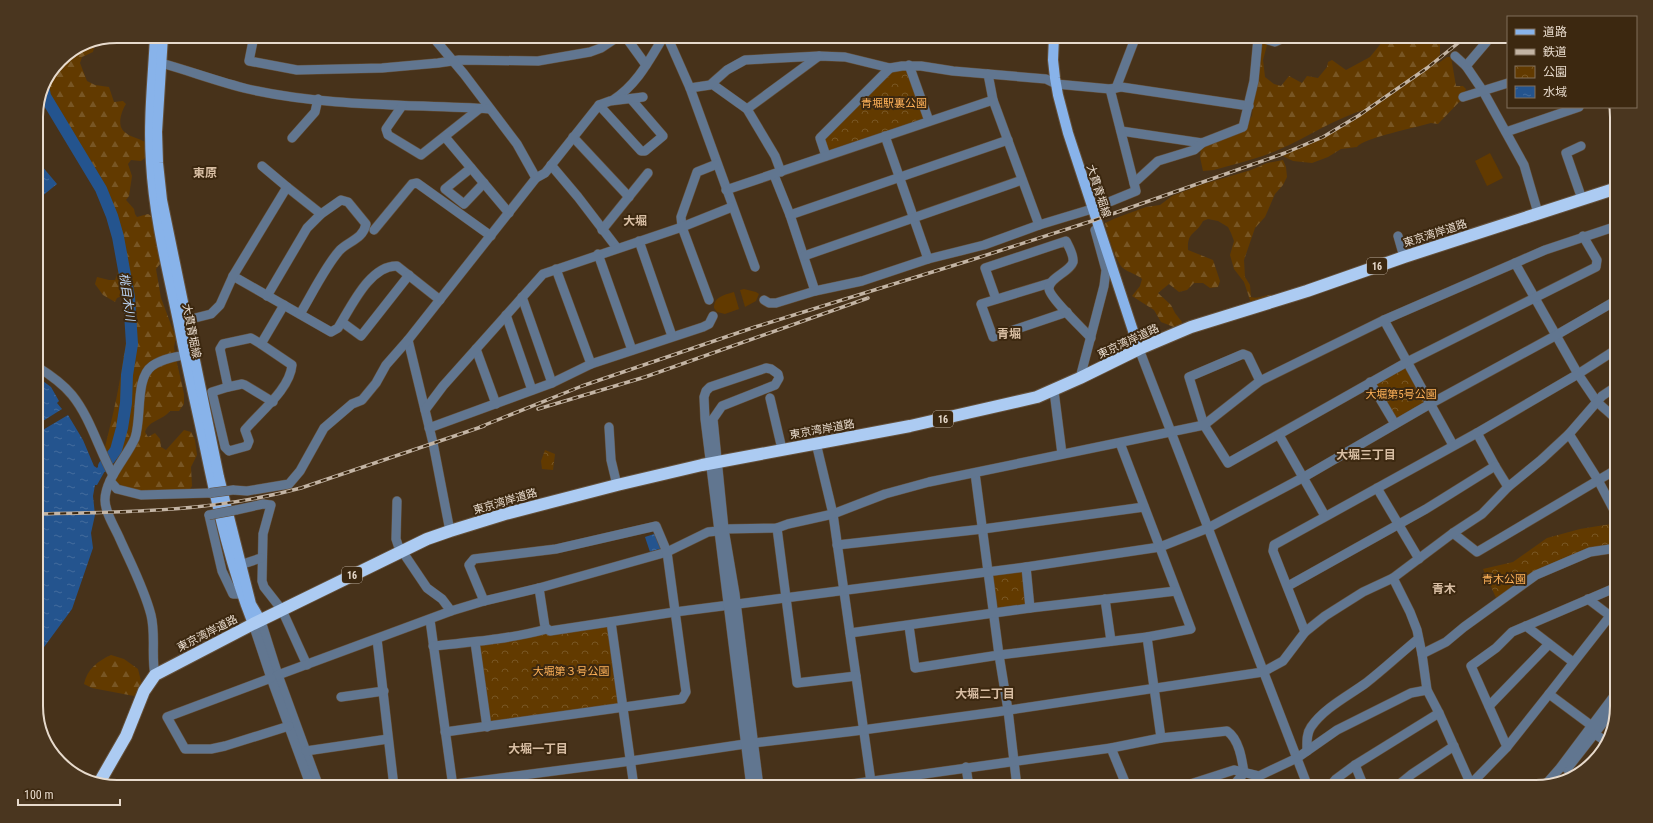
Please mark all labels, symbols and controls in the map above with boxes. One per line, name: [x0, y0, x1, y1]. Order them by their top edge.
legend: [1507, 16, 1637, 108]
text: 道路: [1543, 25, 1567, 39]
text: 鉄道: [1543, 45, 1567, 59]
text: 公園: [1543, 65, 1567, 79]
text: 水域: [1543, 85, 1567, 99]
park label: 青堀駅裏公園: [861, 97, 927, 110]
street label: 大貫青堀線: [1084, 163, 1113, 219]
district label: 東原: [193, 166, 217, 180]
district label: 大堀: [623, 214, 647, 228]
street label: 東京湾岸道路: [1402, 217, 1469, 250]
road number: 16: [1367, 258, 1387, 274]
water label: 桃目木川: [117, 272, 138, 324]
street label: 大貫青堀線: [180, 303, 203, 359]
street label: 東京湾岸道路: [1096, 322, 1161, 361]
district label: 青堀: [997, 327, 1021, 341]
park label: 大堀第5号公園: [1365, 388, 1437, 401]
road number: 16: [933, 411, 953, 427]
street label: 東京湾岸道路: [788, 417, 856, 442]
district label: 大堀三丁目: [1336, 448, 1396, 462]
street label: 東京湾岸道路: [472, 486, 539, 517]
road number: 16: [342, 567, 362, 583]
park label: 青木公園: [1482, 573, 1526, 586]
district label: 青木: [1432, 582, 1456, 596]
street label: 東京湾岸道路: [175, 613, 240, 654]
park label: 大堀第３号公園: [533, 665, 610, 678]
district label: 大堀二丁目: [955, 687, 1015, 701]
district label: 大堀一丁目: [508, 742, 568, 756]
scale bar: [18, 781, 120, 807]
text: 100 m: [24, 788, 54, 802]

